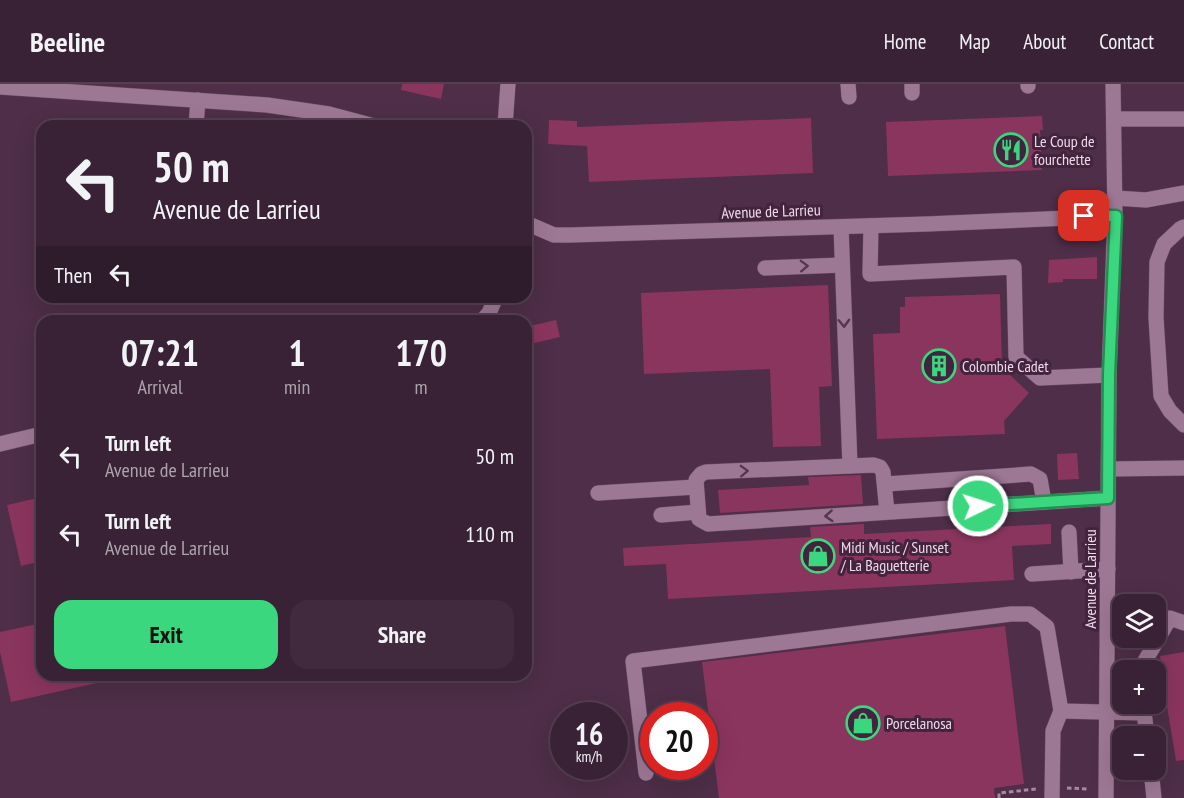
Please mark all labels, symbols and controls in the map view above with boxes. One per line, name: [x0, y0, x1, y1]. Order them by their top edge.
text: Beeline: [30, 23, 105, 60]
text: Home: [884, 28, 926, 55]
text: Map: [959, 28, 990, 55]
text: About: [1023, 28, 1066, 55]
text: Contact: [1099, 28, 1154, 55]
place label: Le Coup de fourchette: [1034, 131, 1095, 169]
restaurant icon: Le Coup de fourchette: [993, 132, 1029, 168]
text: 50 m: [153, 139, 230, 194]
icon: left: [54, 144, 132, 222]
pin: [1058, 190, 1109, 241]
text: Avenue de Larrieu: [153, 192, 321, 226]
street label: Avenue de Larrieu: [721, 199, 821, 223]
icon: arrive: [1067, 199, 1100, 232]
icon: left: [104, 258, 137, 291]
one-way arrow: [799, 260, 808, 273]
text: Then: [54, 261, 92, 289]
one-way arrow: [838, 319, 850, 328]
text: 07:21: [121, 329, 199, 376]
text: 1: [288, 329, 306, 376]
text: 170: [395, 329, 447, 376]
building icon: Colombie Cadet: [921, 348, 957, 384]
place label: Colombie Cadet: [962, 356, 1049, 376]
text: Arrival: [137, 374, 183, 400]
text: min: [284, 374, 310, 400]
text: m: [415, 374, 428, 400]
text: Turn left: [105, 429, 171, 457]
icon: left: [54, 440, 87, 473]
text: 50 m: [475, 442, 514, 470]
text: Avenue de Larrieu: [105, 457, 229, 483]
one-way arrow: [739, 464, 748, 477]
position arrow: [946, 474, 1010, 538]
text: Turn left: [105, 507, 171, 535]
one-way arrow: [824, 509, 833, 522]
icon: left: [54, 518, 87, 551]
text: 110 m: [465, 520, 514, 548]
street label: Avenue de Larrieu: [1080, 529, 1100, 629]
text: Avenue de Larrieu: [105, 535, 229, 561]
place label: Midi Music / Sunset / La Baguetterie: [840, 537, 949, 575]
shop icon: Midi Music / Sunset / La Baguetterie: [800, 538, 836, 574]
map controls: [1112, 594, 1166, 780]
button: layers: [1112, 594, 1166, 648]
button: Exit: [54, 600, 278, 669]
button: Share: [290, 600, 514, 669]
button: +: [1112, 660, 1166, 714]
speed limit sign: 20: [640, 702, 718, 780]
shop icon: Porcelanosa: [845, 705, 881, 741]
place label: Porcelanosa: [886, 713, 952, 733]
text: 16: [575, 714, 603, 753]
button: −: [1112, 726, 1166, 780]
text: km/h: [576, 747, 602, 766]

